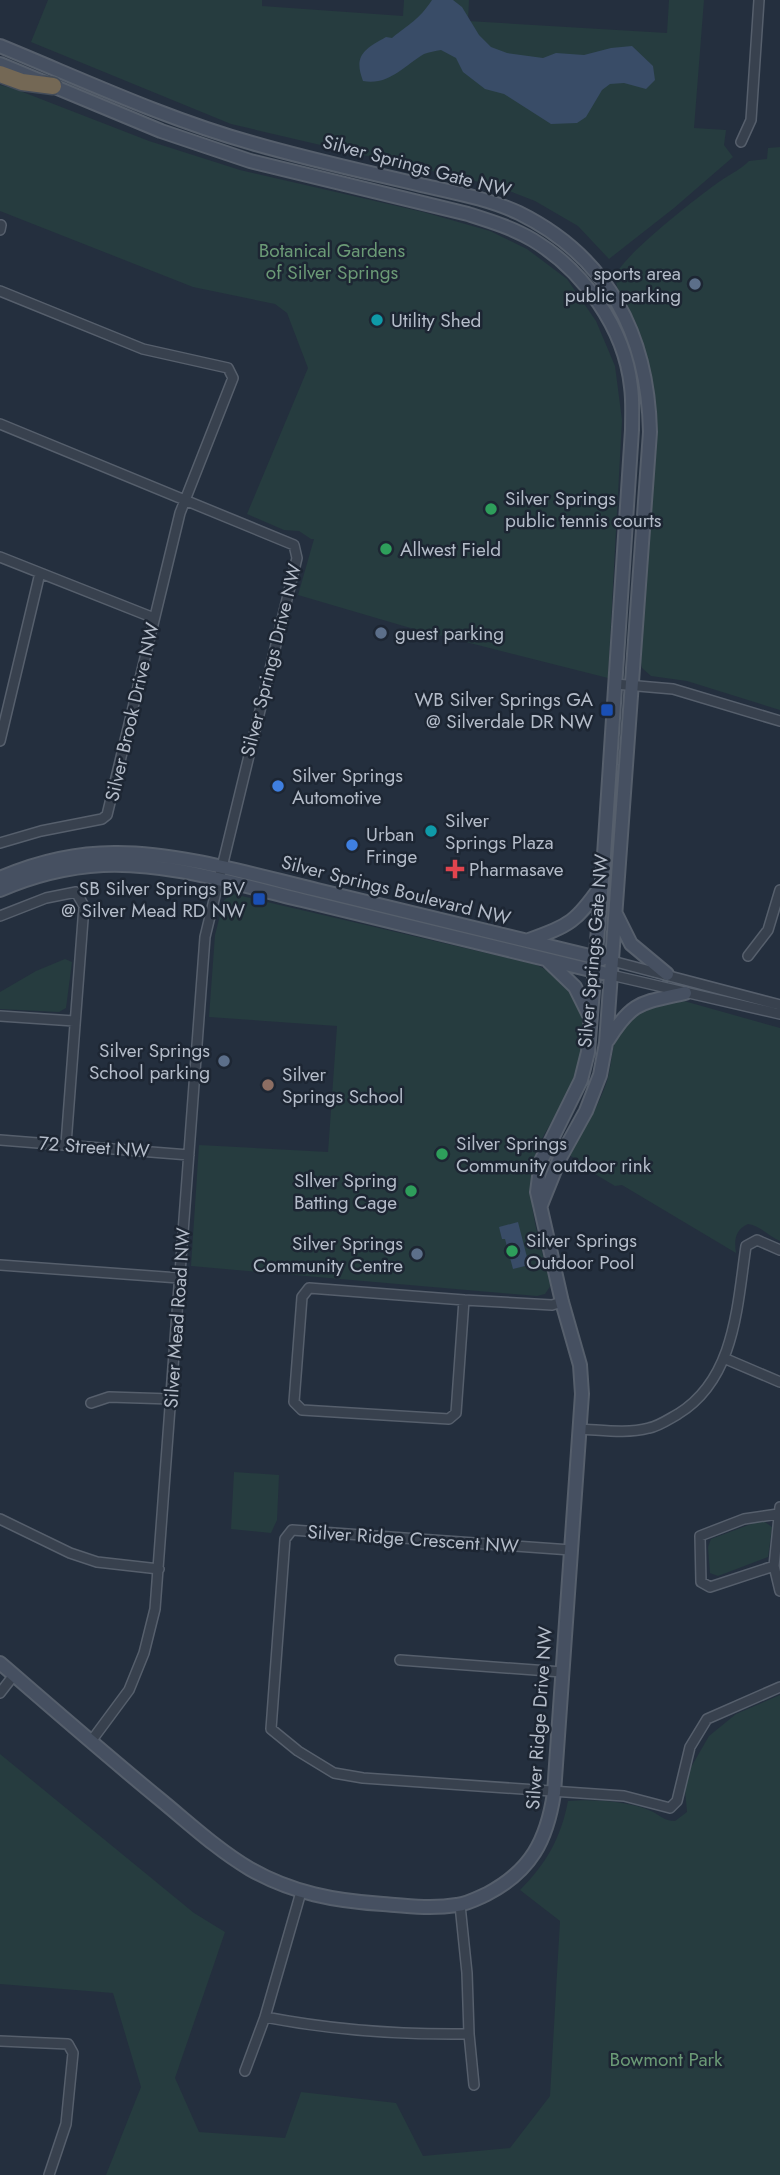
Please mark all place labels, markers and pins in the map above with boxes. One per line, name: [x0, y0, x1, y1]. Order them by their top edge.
place label: sports area public parking: [565, 260, 681, 309]
marker: sports area public parking: [687, 276, 703, 292]
place label: Utility Shed: [391, 307, 481, 334]
marker: Utility Shed: [369, 312, 385, 328]
place label: Silver Springs public tennis courts: [505, 485, 662, 534]
marker: Silver Springs public tennis courts: [483, 501, 499, 517]
place label: Allwest Field: [400, 536, 501, 563]
marker: Allwest Field: [378, 541, 394, 557]
place label: guest parking: [395, 620, 504, 647]
marker: guest parking: [373, 625, 389, 641]
place label: WB Silver Springs GA @ Silverdale DR NW: [415, 686, 593, 735]
marker: WB Silver Springs GA @ Silverdale DR NW: [599, 702, 615, 718]
place label: Silver Springs Automotive: [292, 762, 403, 811]
marker: Silver Springs Automotive: [270, 778, 286, 794]
place label: Silver Springs Plaza: [445, 807, 554, 856]
place label: Urban Fringe: [366, 821, 417, 870]
marker: Silver Springs Plaza: [423, 823, 439, 839]
marker: Urban Fringe: [344, 837, 360, 853]
place label: Pharmasave: [469, 856, 564, 883]
marker: Pharmasave: [447, 861, 463, 877]
place label: SB Silver Springs BV @ Silver Mead RD NW: [61, 875, 245, 924]
marker: SB Silver Springs BV @ Silver Mead RD NW: [251, 891, 267, 907]
place label: Silver Springs School parking: [89, 1037, 210, 1086]
marker: Silver Springs School parking: [216, 1053, 232, 1069]
place label: Silver Springs School: [282, 1061, 403, 1110]
marker: Silver Springs School: [260, 1077, 276, 1093]
place label: Silver Springs Community outdoor rink: [456, 1130, 652, 1179]
marker: Silver Springs Community outdoor rink: [434, 1146, 450, 1162]
place label: SIlver Spring Batting Cage: [294, 1167, 397, 1216]
marker: SIlver Spring Batting Cage: [403, 1183, 419, 1199]
place label: Silver Springs Outdoor Pool: [526, 1227, 637, 1276]
place label: Silver Springs Community Centre: [253, 1230, 403, 1279]
marker: Silver Springs Outdoor Pool: [504, 1243, 520, 1259]
marker: Silver Springs Community Centre: [409, 1246, 425, 1262]

